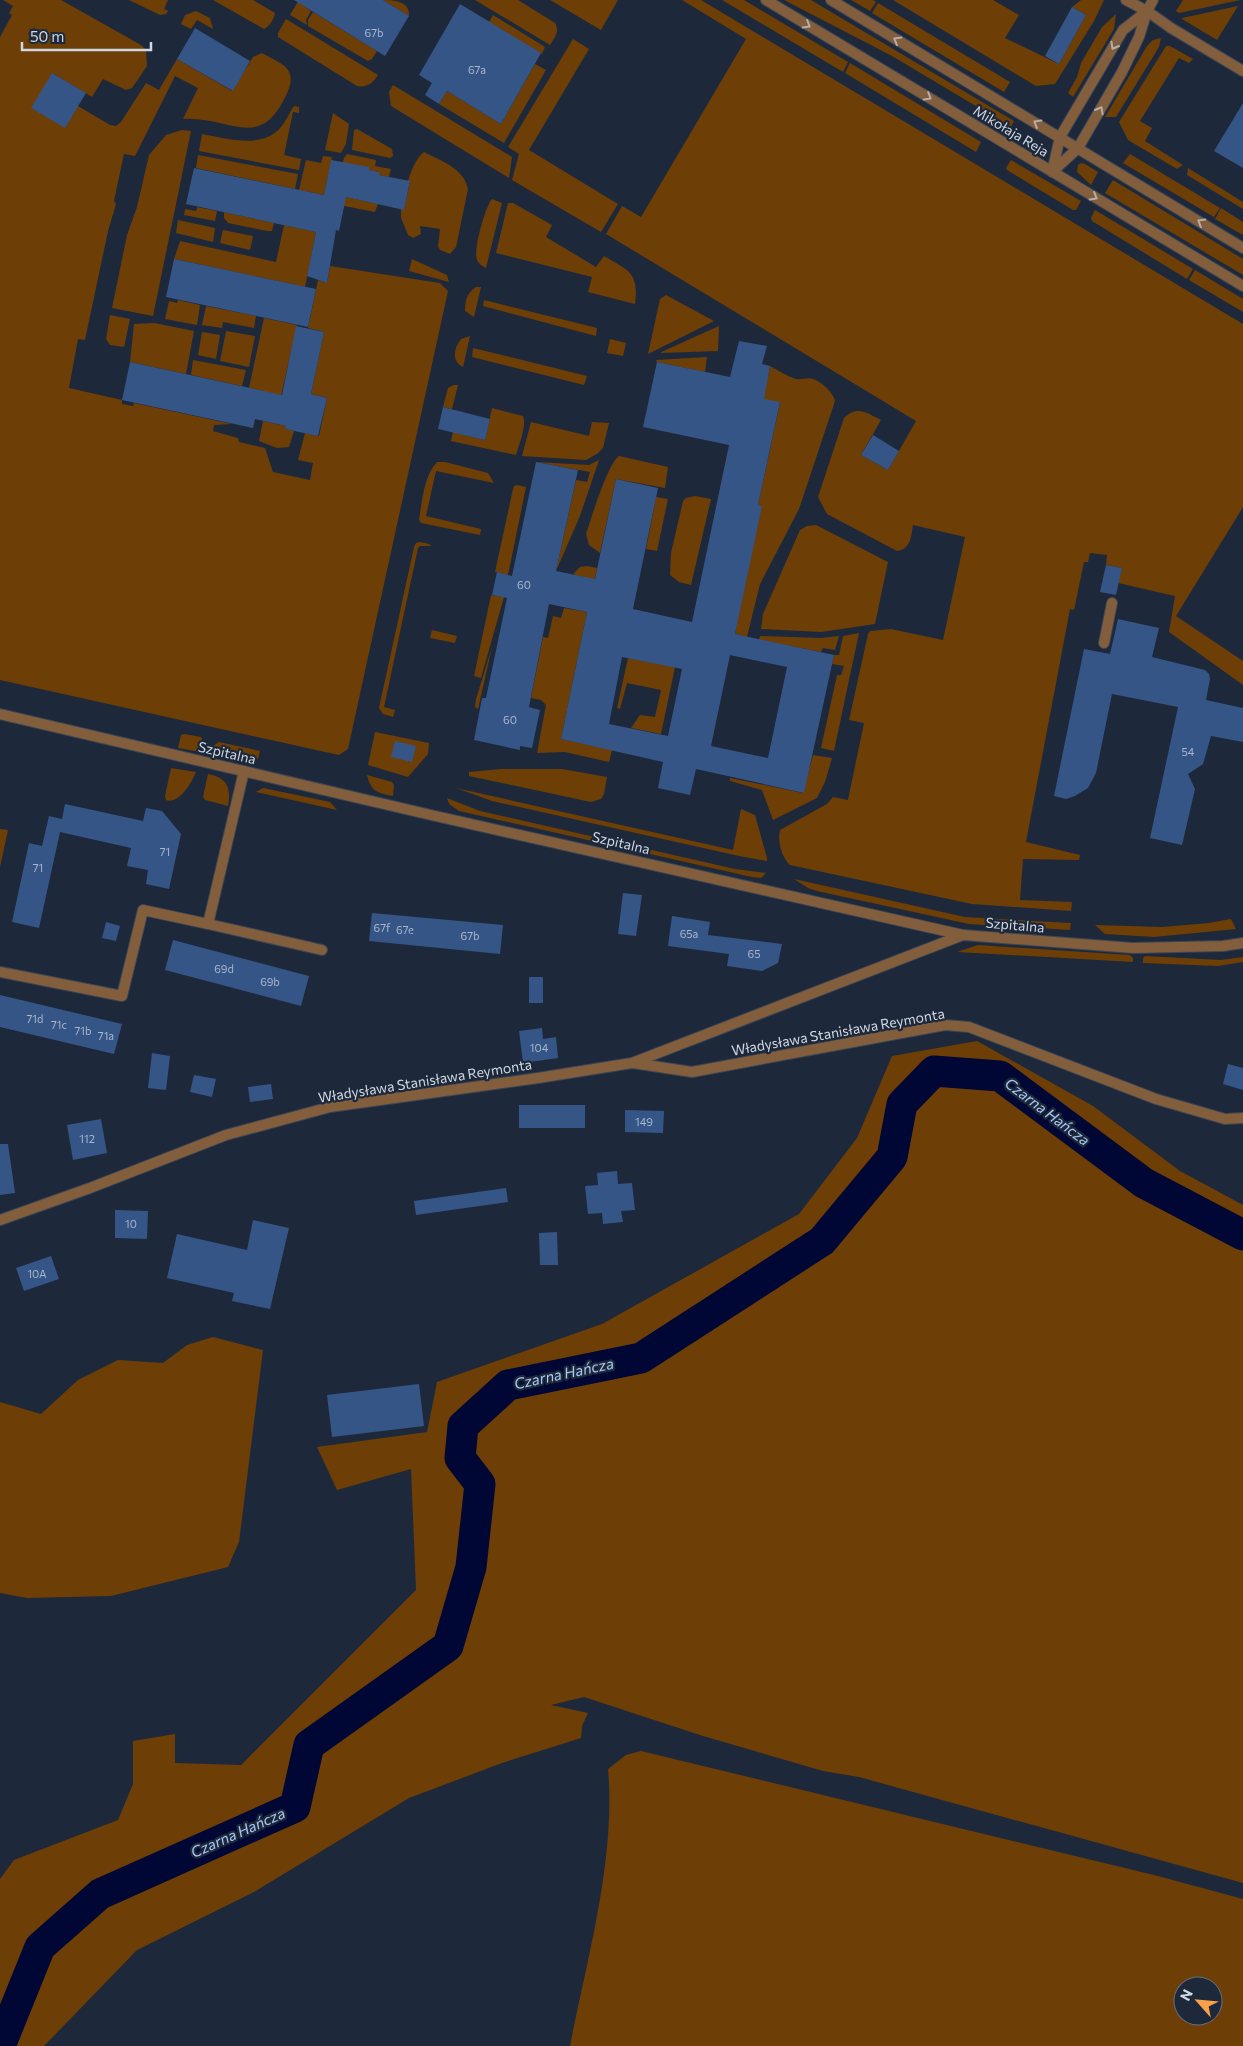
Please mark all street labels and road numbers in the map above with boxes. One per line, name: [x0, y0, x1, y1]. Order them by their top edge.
street label: Mikołaja Reja: [970, 101, 1052, 160]
street label: Szpitalna: [196, 738, 258, 767]
street label: Szpitalna: [590, 828, 652, 857]
street label: Szpitalna: [985, 913, 1045, 936]
street label: Władysława Stanisława Reymonta: [730, 1004, 946, 1059]
street label: Władysława Stanisława Reymonta: [317, 1055, 533, 1106]

